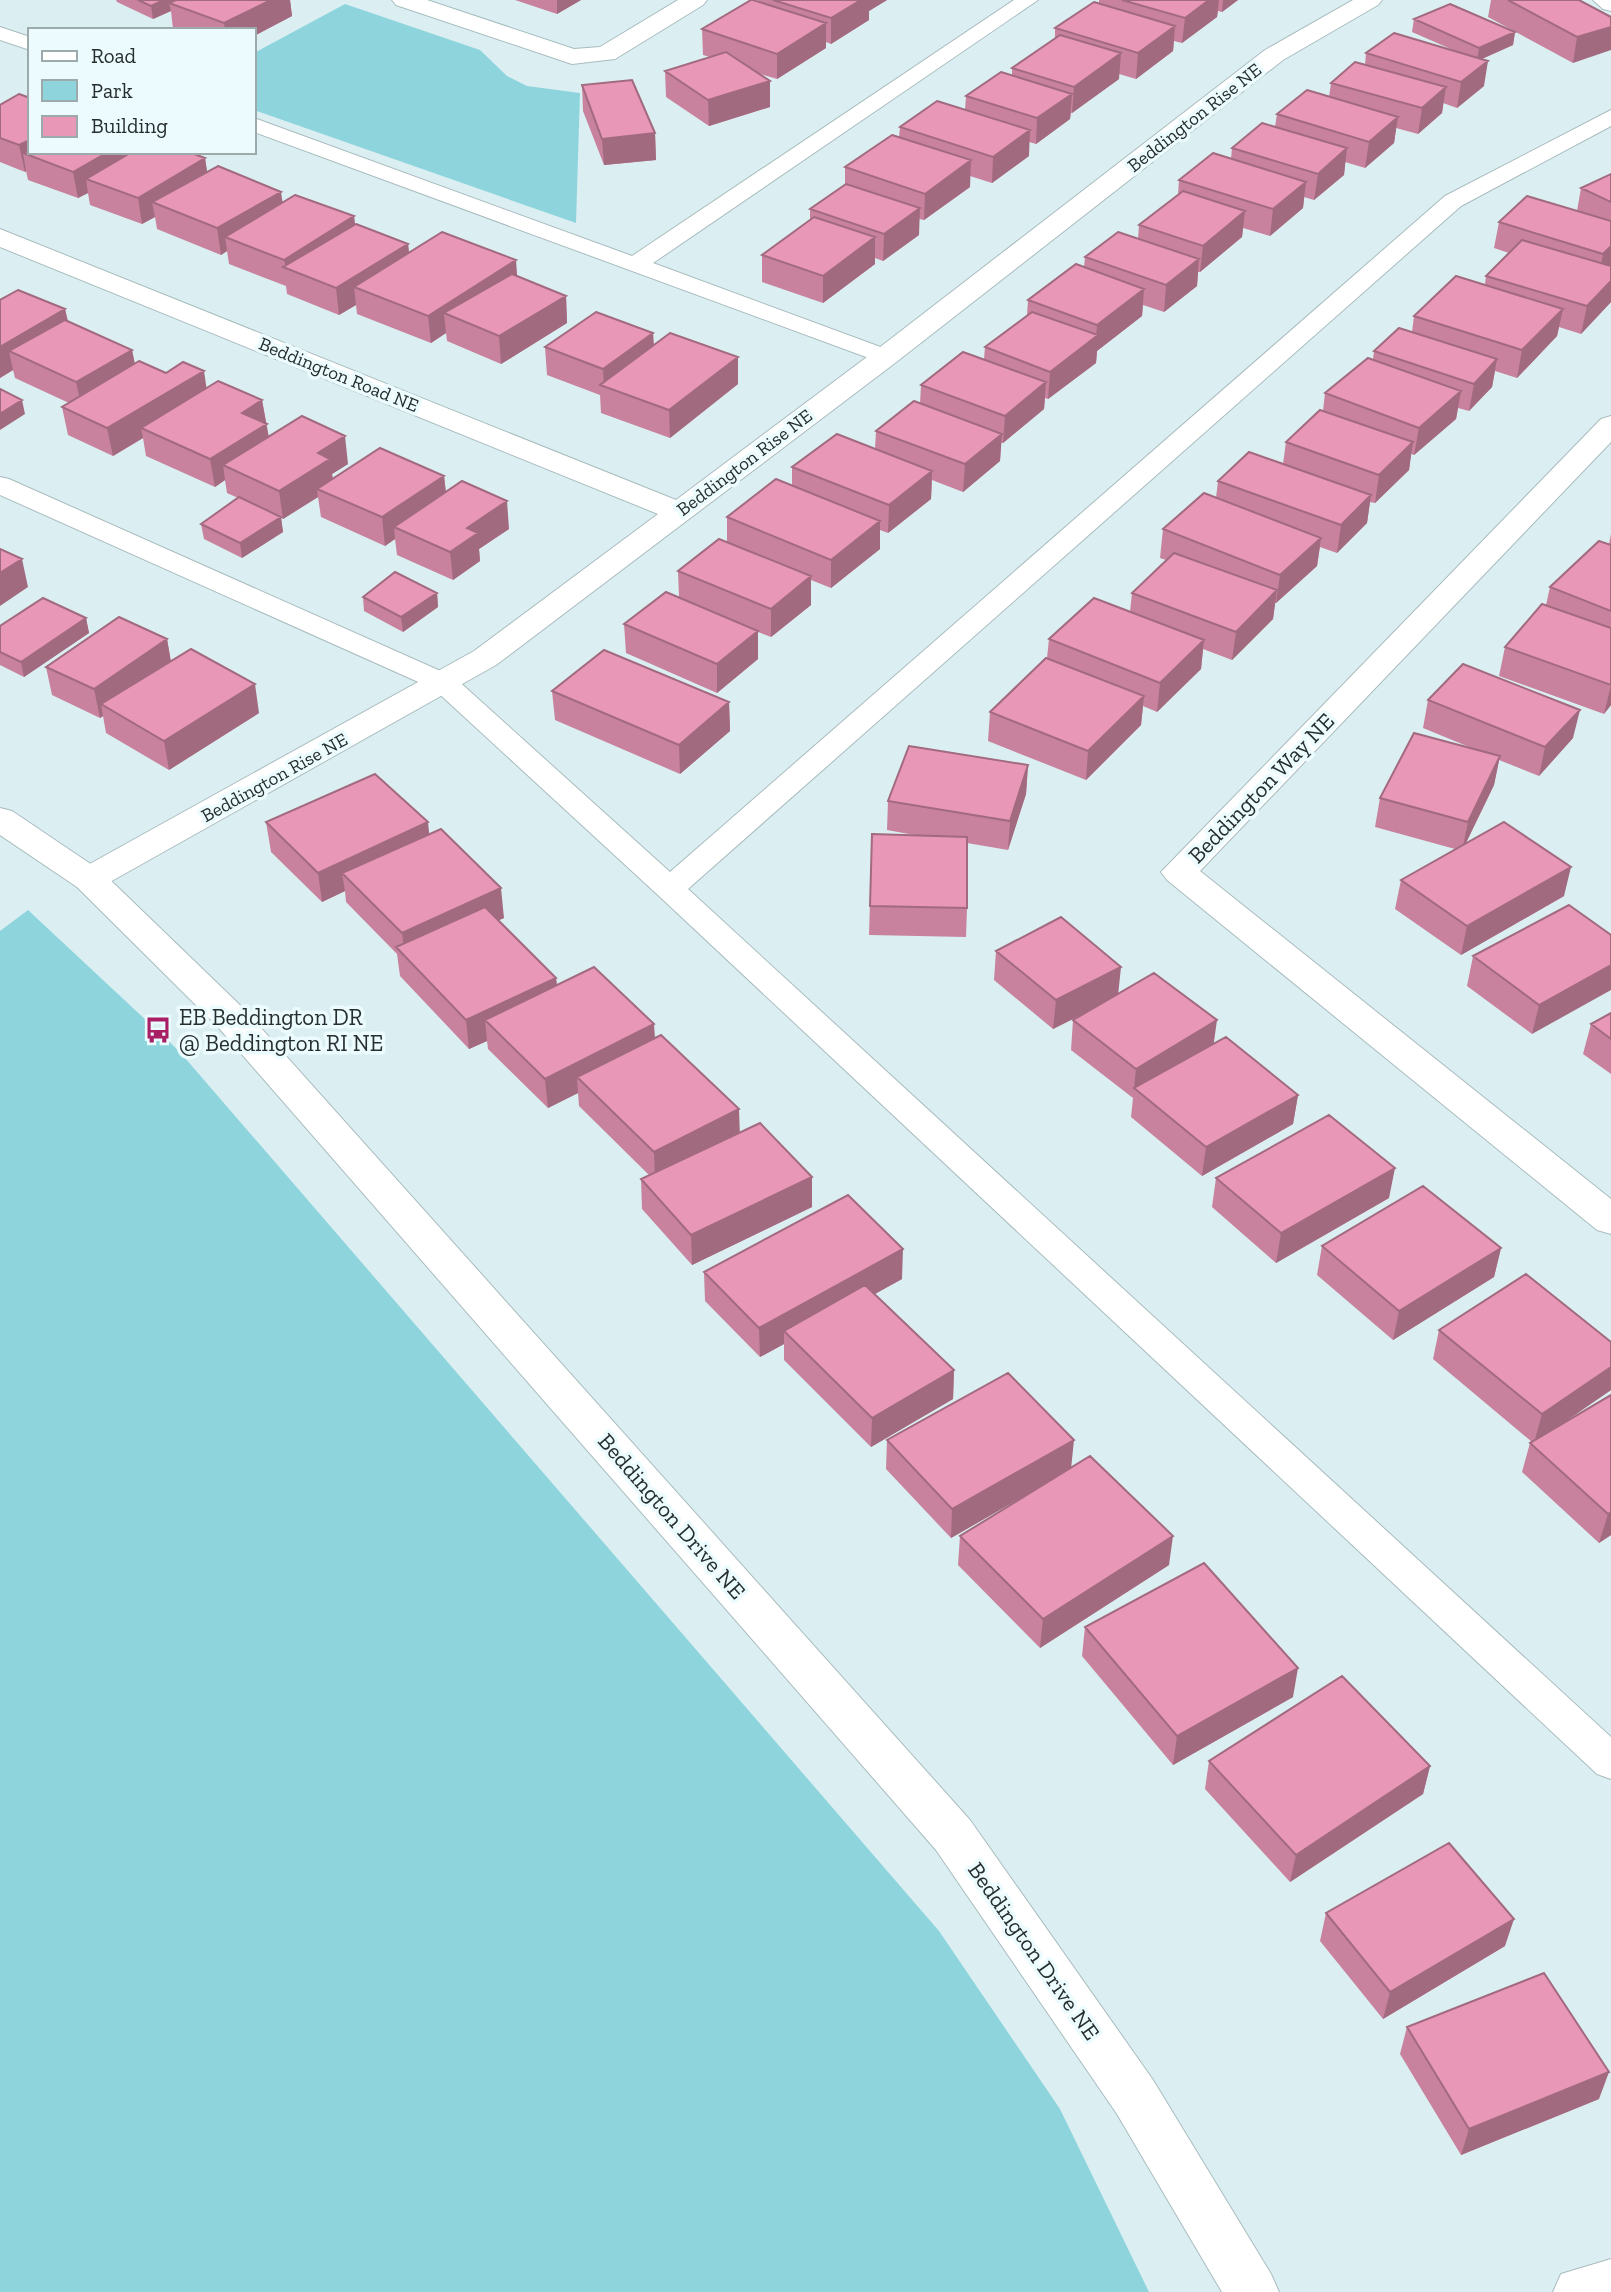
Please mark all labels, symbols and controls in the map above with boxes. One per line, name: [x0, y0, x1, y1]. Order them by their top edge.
legend: [28, 28, 256, 154]
text: Road: [91, 43, 137, 68]
street label: Beddington Rise NE: [1123, 58, 1266, 177]
text: Park: [91, 78, 133, 103]
text: Building: [91, 113, 168, 138]
street label: Beddington Road NE: [256, 332, 422, 417]
street label: Beddington Rise NE: [672, 404, 817, 521]
street label: Beddington Way NE: [1182, 707, 1340, 869]
street label: Beddington Rise NE: [197, 728, 351, 827]
place label: EB Beddington DR @ Beddington RI NE: [179, 1003, 383, 1057]
bus stop icon: EB Beddington DR @ Beddington RI NE: [143, 1015, 173, 1045]
street label: Beddington Drive NE: [592, 1427, 752, 1605]
street label: Beddington Drive NE: [962, 1857, 1106, 2045]

